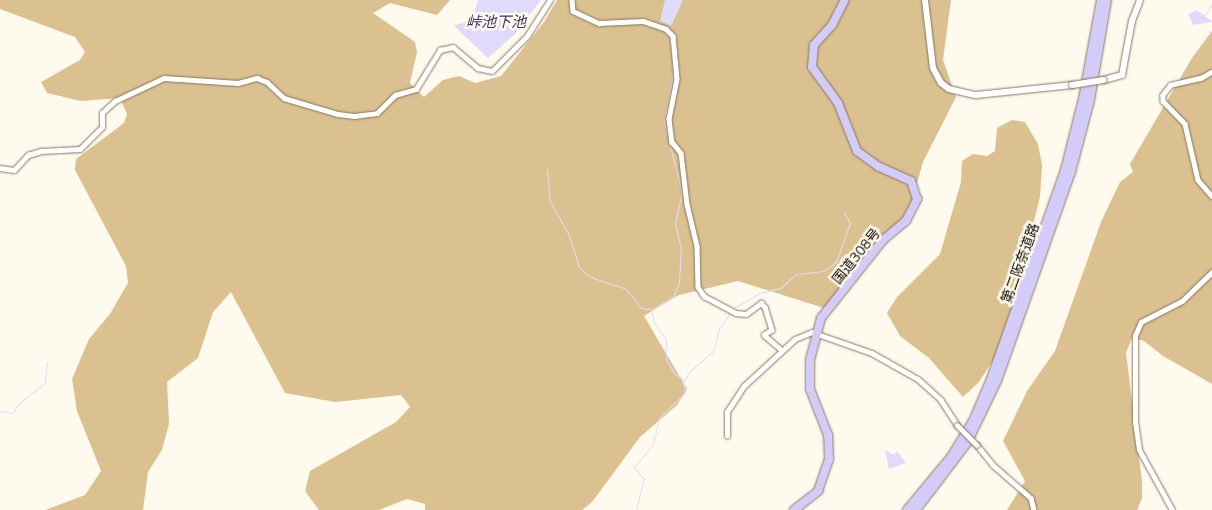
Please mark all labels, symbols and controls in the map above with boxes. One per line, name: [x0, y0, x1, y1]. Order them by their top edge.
water label: 峠池下池: [466, 13, 526, 31]
street label: 第二阪奈道路: [998, 221, 1042, 305]
street label: 国道308号: [828, 225, 884, 287]

